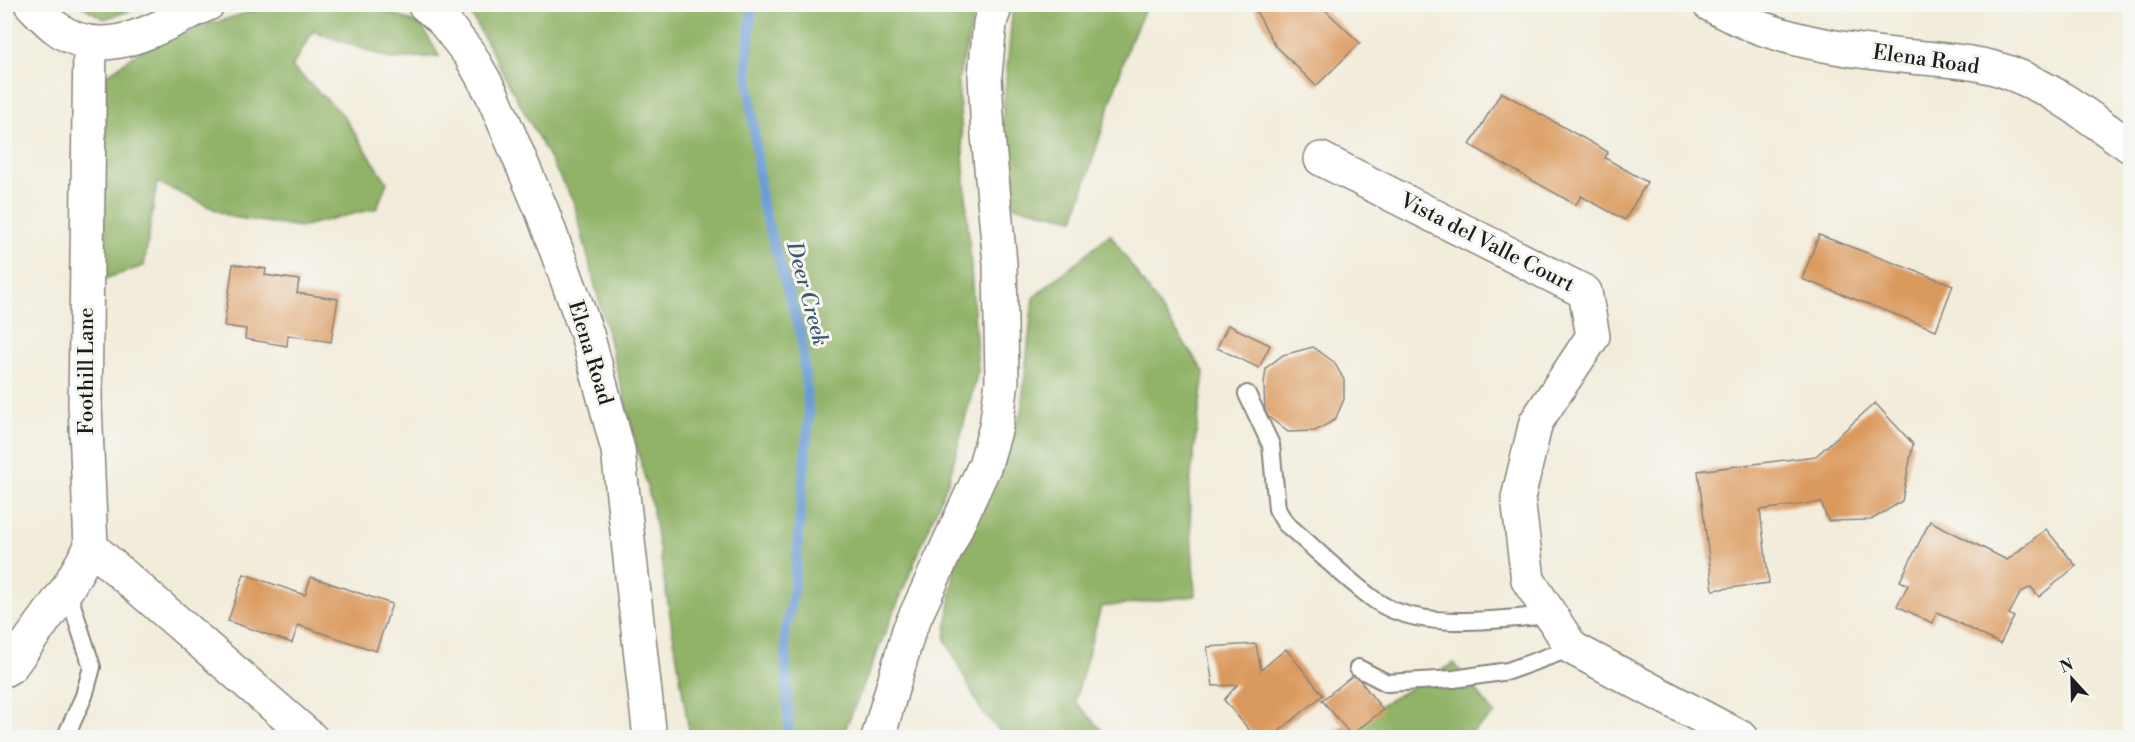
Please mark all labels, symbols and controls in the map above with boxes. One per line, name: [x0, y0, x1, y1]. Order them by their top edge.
street label: Elena Road: [1871, 40, 1981, 80]
street label: Vista del Valle Court: [1394, 187, 1579, 299]
water label: Deer Creek: [780, 238, 834, 349]
street label: Elena Road: [562, 298, 618, 408]
street label: Foothill Lane: [74, 307, 100, 435]
north arrow: [2042, 649, 2102, 709]
text: N: [2057, 654, 2077, 678]

